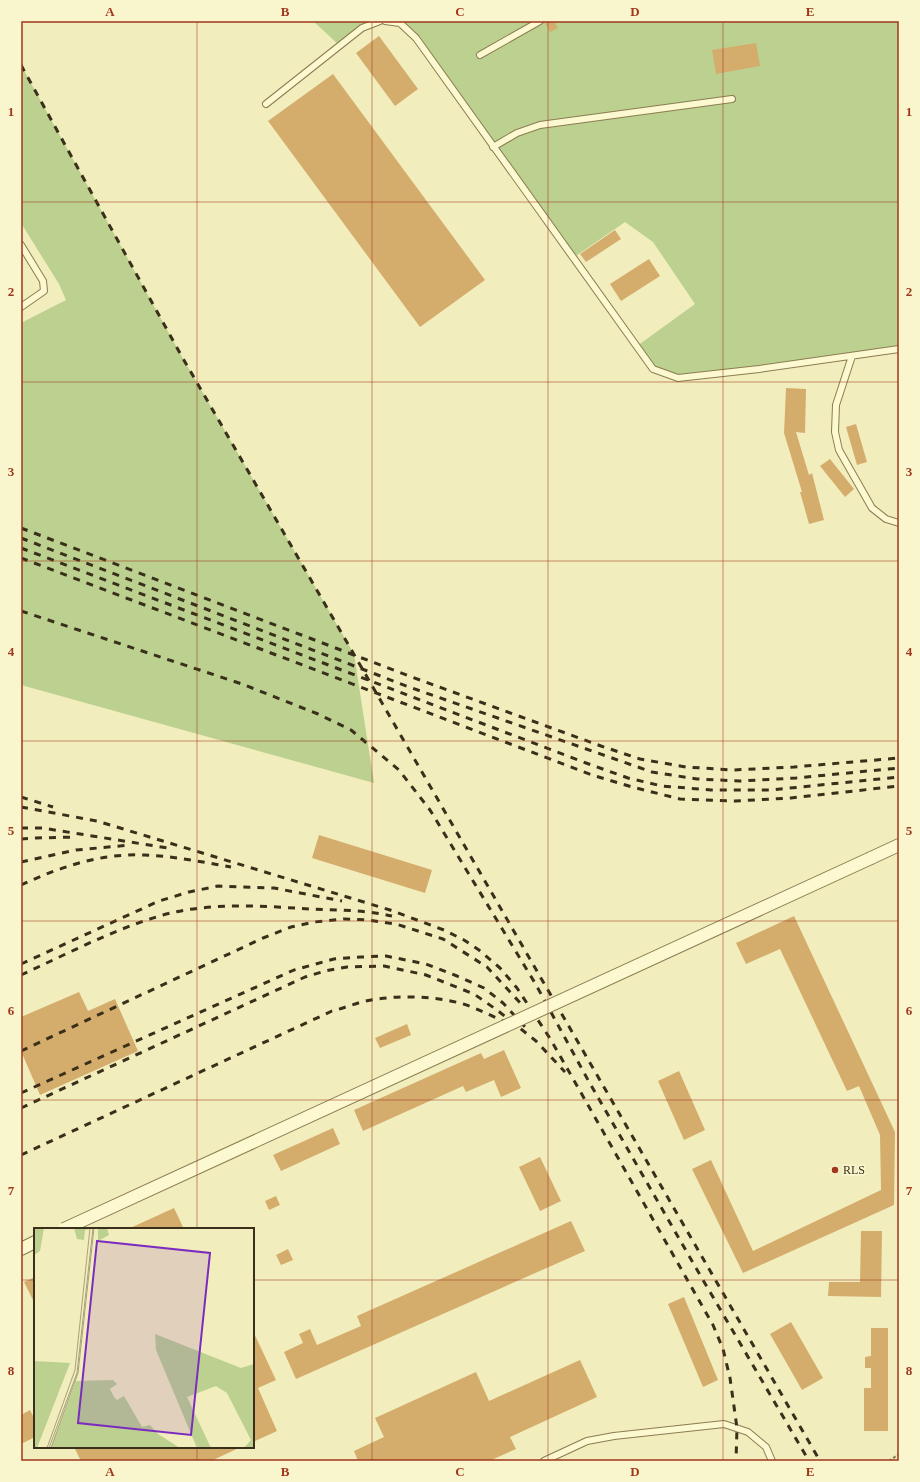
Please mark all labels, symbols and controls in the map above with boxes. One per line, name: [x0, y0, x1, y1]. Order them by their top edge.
text: A: [105, 4, 115, 19]
text: B: [281, 4, 290, 19]
text: C: [455, 4, 465, 19]
text: D: [630, 4, 640, 19]
text: E: [806, 4, 814, 19]
text: 1: [8, 104, 14, 119]
text: 1: [906, 104, 912, 119]
text: 2: [8, 284, 14, 299]
text: 2: [906, 284, 912, 299]
text: 3: [8, 464, 15, 479]
text: 3: [906, 464, 913, 479]
text: 4: [8, 644, 15, 659]
text: 4: [906, 644, 913, 659]
text: 5: [8, 823, 15, 838]
text: 5: [906, 823, 913, 838]
text: 6: [8, 1003, 15, 1018]
text: 6: [906, 1003, 913, 1018]
place label: RLS: [843, 1163, 865, 1177]
marker: RLS: [830, 1165, 840, 1175]
text: 7: [8, 1183, 15, 1198]
text: 7: [906, 1183, 913, 1198]
inset map: [34, 1228, 254, 1448]
text: 8: [8, 1363, 15, 1378]
text: 8: [906, 1363, 913, 1378]
text: A: [105, 1464, 115, 1479]
text: B: [281, 1464, 290, 1479]
text: C: [455, 1464, 465, 1479]
text: D: [630, 1464, 640, 1479]
text: E: [806, 1464, 814, 1479]

